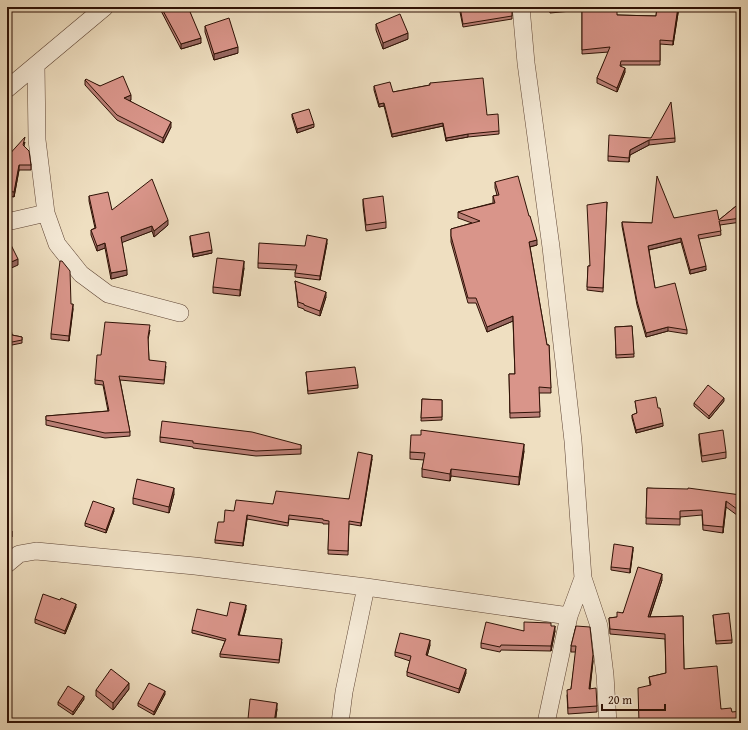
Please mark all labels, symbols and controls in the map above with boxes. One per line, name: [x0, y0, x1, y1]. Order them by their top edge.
scale bar: [602, 686, 665, 712]
text: 20 m: [608, 691, 632, 708]

